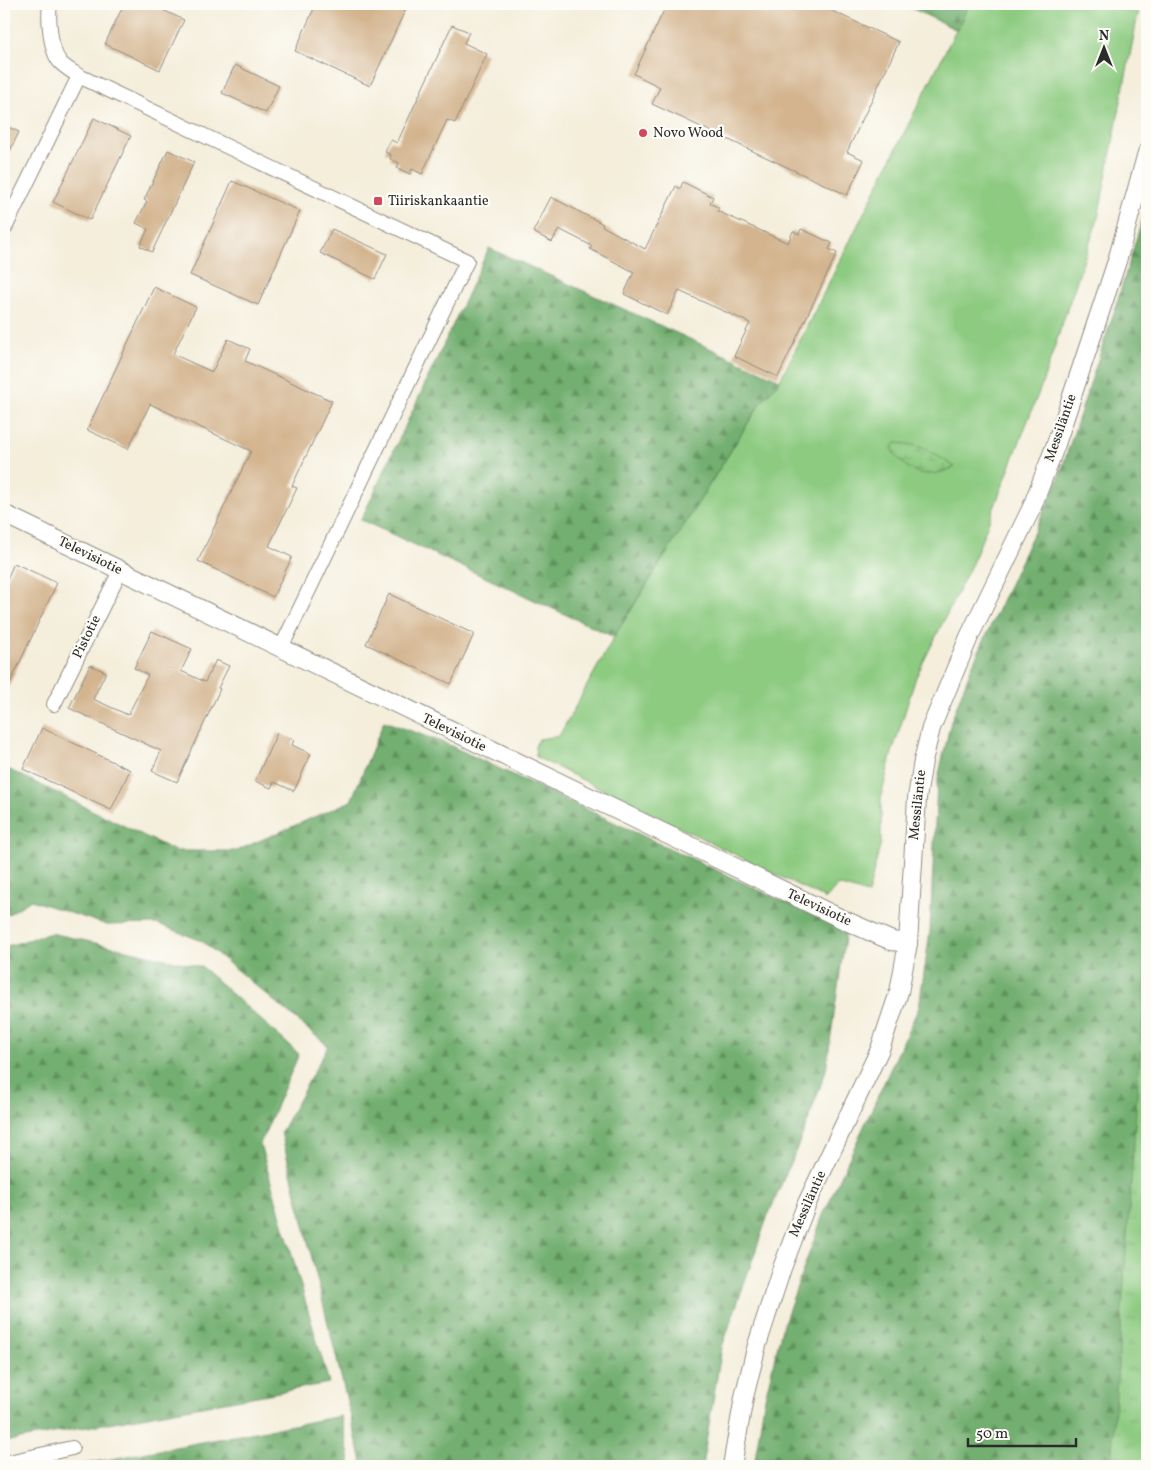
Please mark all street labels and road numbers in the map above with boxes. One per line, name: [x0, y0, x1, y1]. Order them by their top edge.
street label: Messiläntie: [1040, 391, 1082, 465]
street label: Televisiotie: [55, 532, 126, 580]
street label: Pistotie: [68, 612, 106, 662]
street label: Televisiotie: [419, 709, 490, 757]
street label: Messiläntie: [905, 768, 931, 841]
street label: Televisiotie: [783, 885, 855, 931]
street label: Messiläntie: [785, 1167, 831, 1240]

